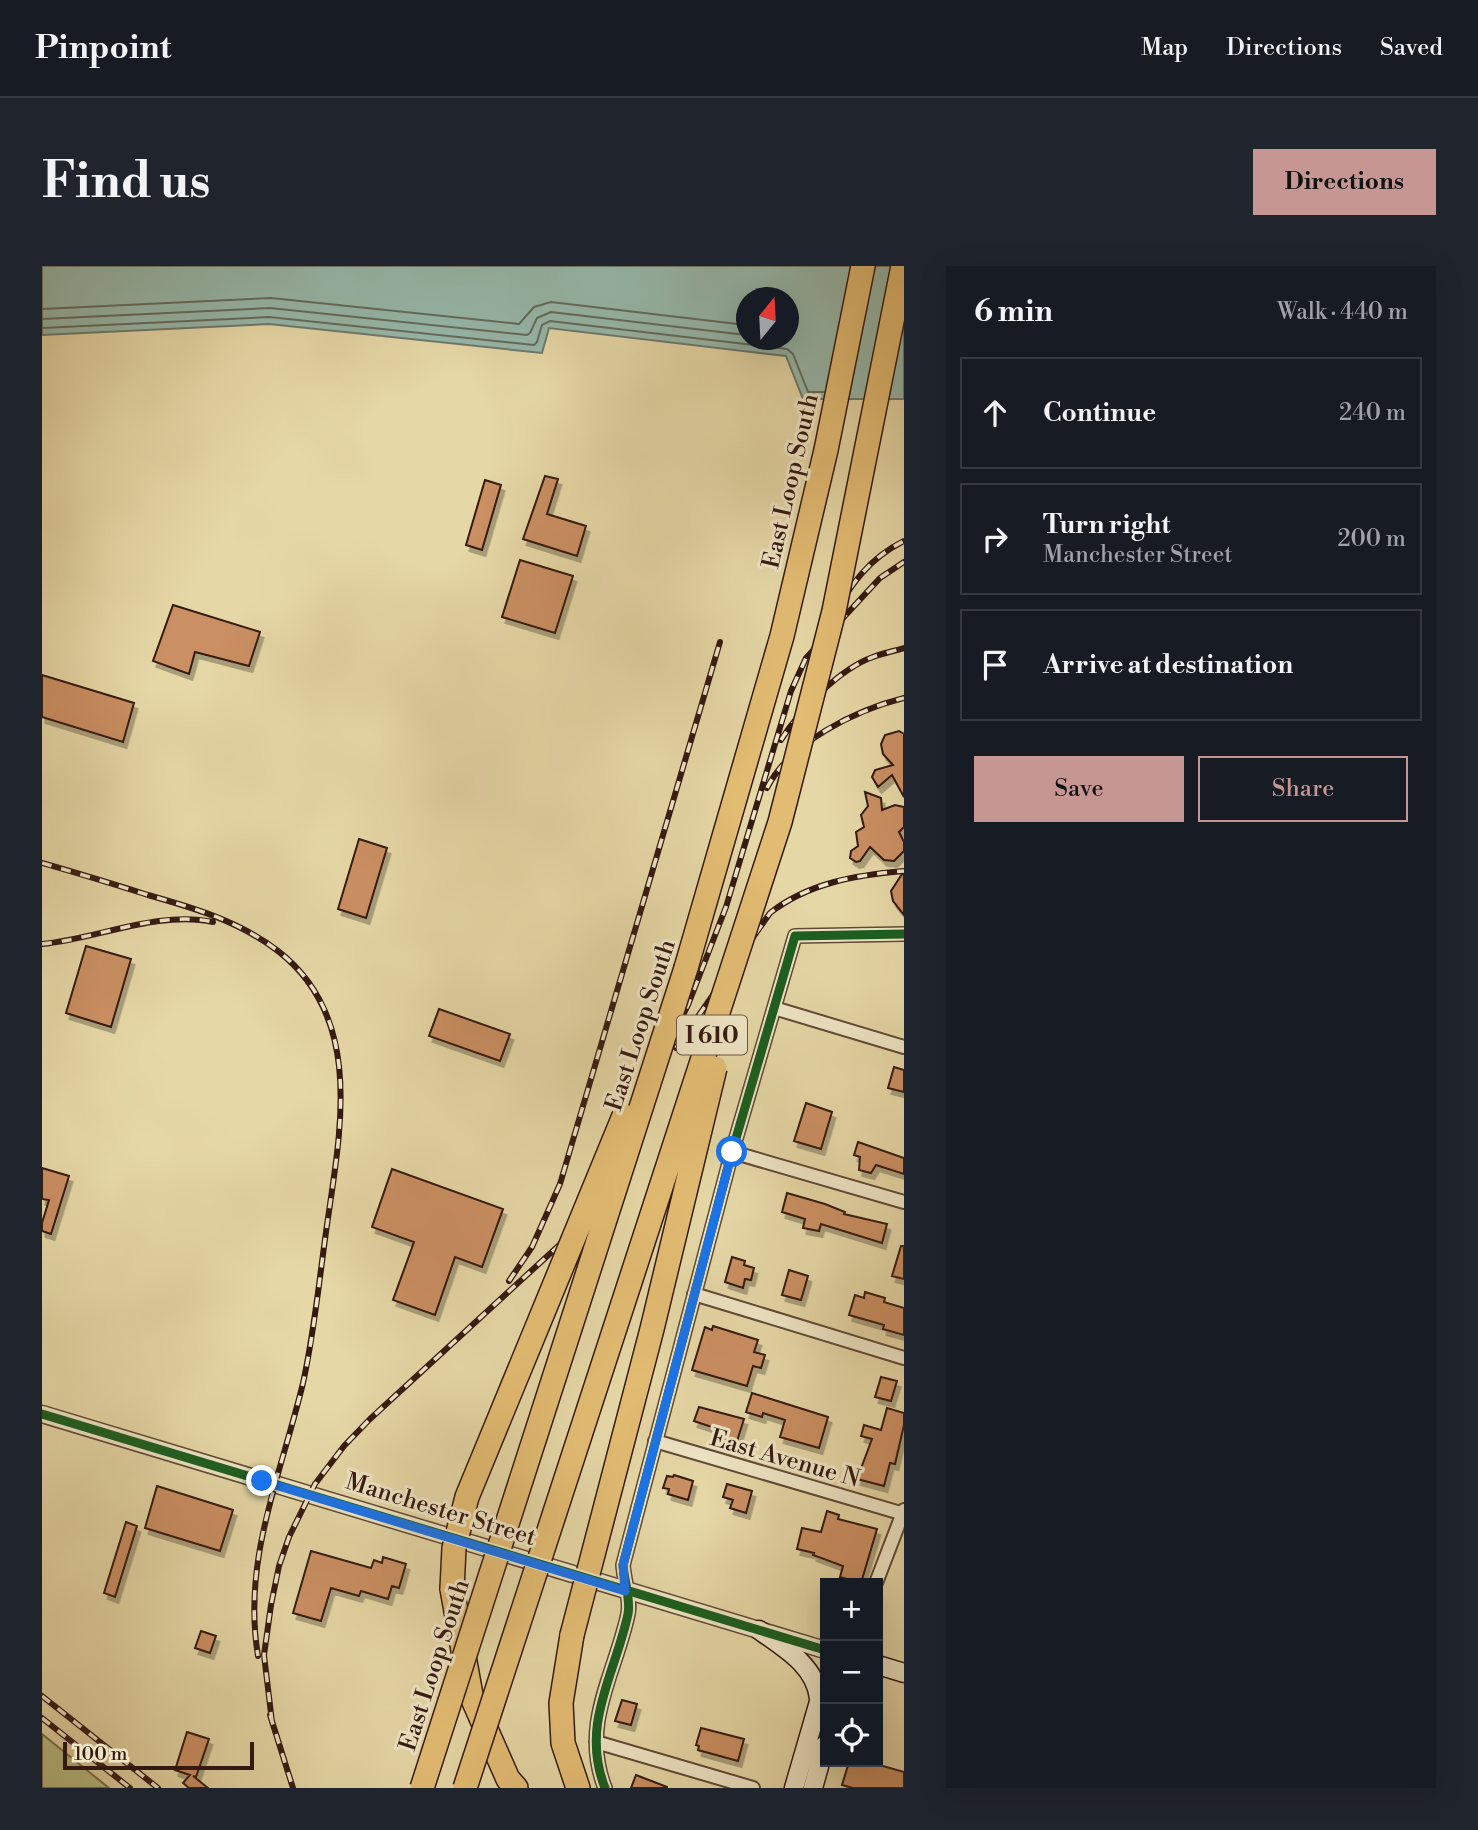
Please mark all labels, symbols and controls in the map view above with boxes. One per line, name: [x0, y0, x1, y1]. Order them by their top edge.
text: Pinpoint: [35, 28, 172, 69]
text: Map: [1141, 33, 1188, 63]
text: Directions: [1226, 33, 1342, 63]
text: Saved: [1380, 33, 1443, 63]
button: Directions: [1253, 149, 1436, 215]
text: Find us: [42, 152, 211, 213]
north arrow: [736, 287, 799, 350]
text: 6 min: [974, 293, 1053, 331]
text: Walk · 440 m: [1277, 298, 1408, 326]
street label: East Loop South: [756, 391, 826, 572]
icon: ahead: [976, 394, 1014, 432]
text: Continue: [1043, 397, 1156, 429]
text: 240 m: [1339, 399, 1406, 427]
text: Turn right: [1043, 509, 1171, 541]
icon: right: [976, 520, 1014, 558]
text: 200 m: [1338, 525, 1406, 553]
text: Manchester Street: [1043, 541, 1232, 569]
icon: arrive: [976, 646, 1014, 684]
text: Arrive at destination: [1043, 649, 1293, 681]
button: Save: [974, 756, 1184, 822]
button: Share: [1198, 756, 1408, 822]
street label: East Loop South: [599, 936, 683, 1115]
road number: I 610: [677, 1016, 747, 1055]
route start: [716, 1136, 747, 1167]
street label: East Avenue N: [706, 1423, 863, 1495]
route end: [246, 1465, 277, 1496]
street label: Manchester Street: [342, 1467, 540, 1553]
street label: East Loop South: [393, 1576, 477, 1755]
map controls: [820, 1578, 883, 1767]
button: +: [820, 1578, 883, 1641]
button: −: [820, 1641, 883, 1704]
button: locate: [820, 1704, 883, 1767]
scale bar: [63, 1739, 254, 1771]
text: 100 m: [74, 1742, 127, 1766]

